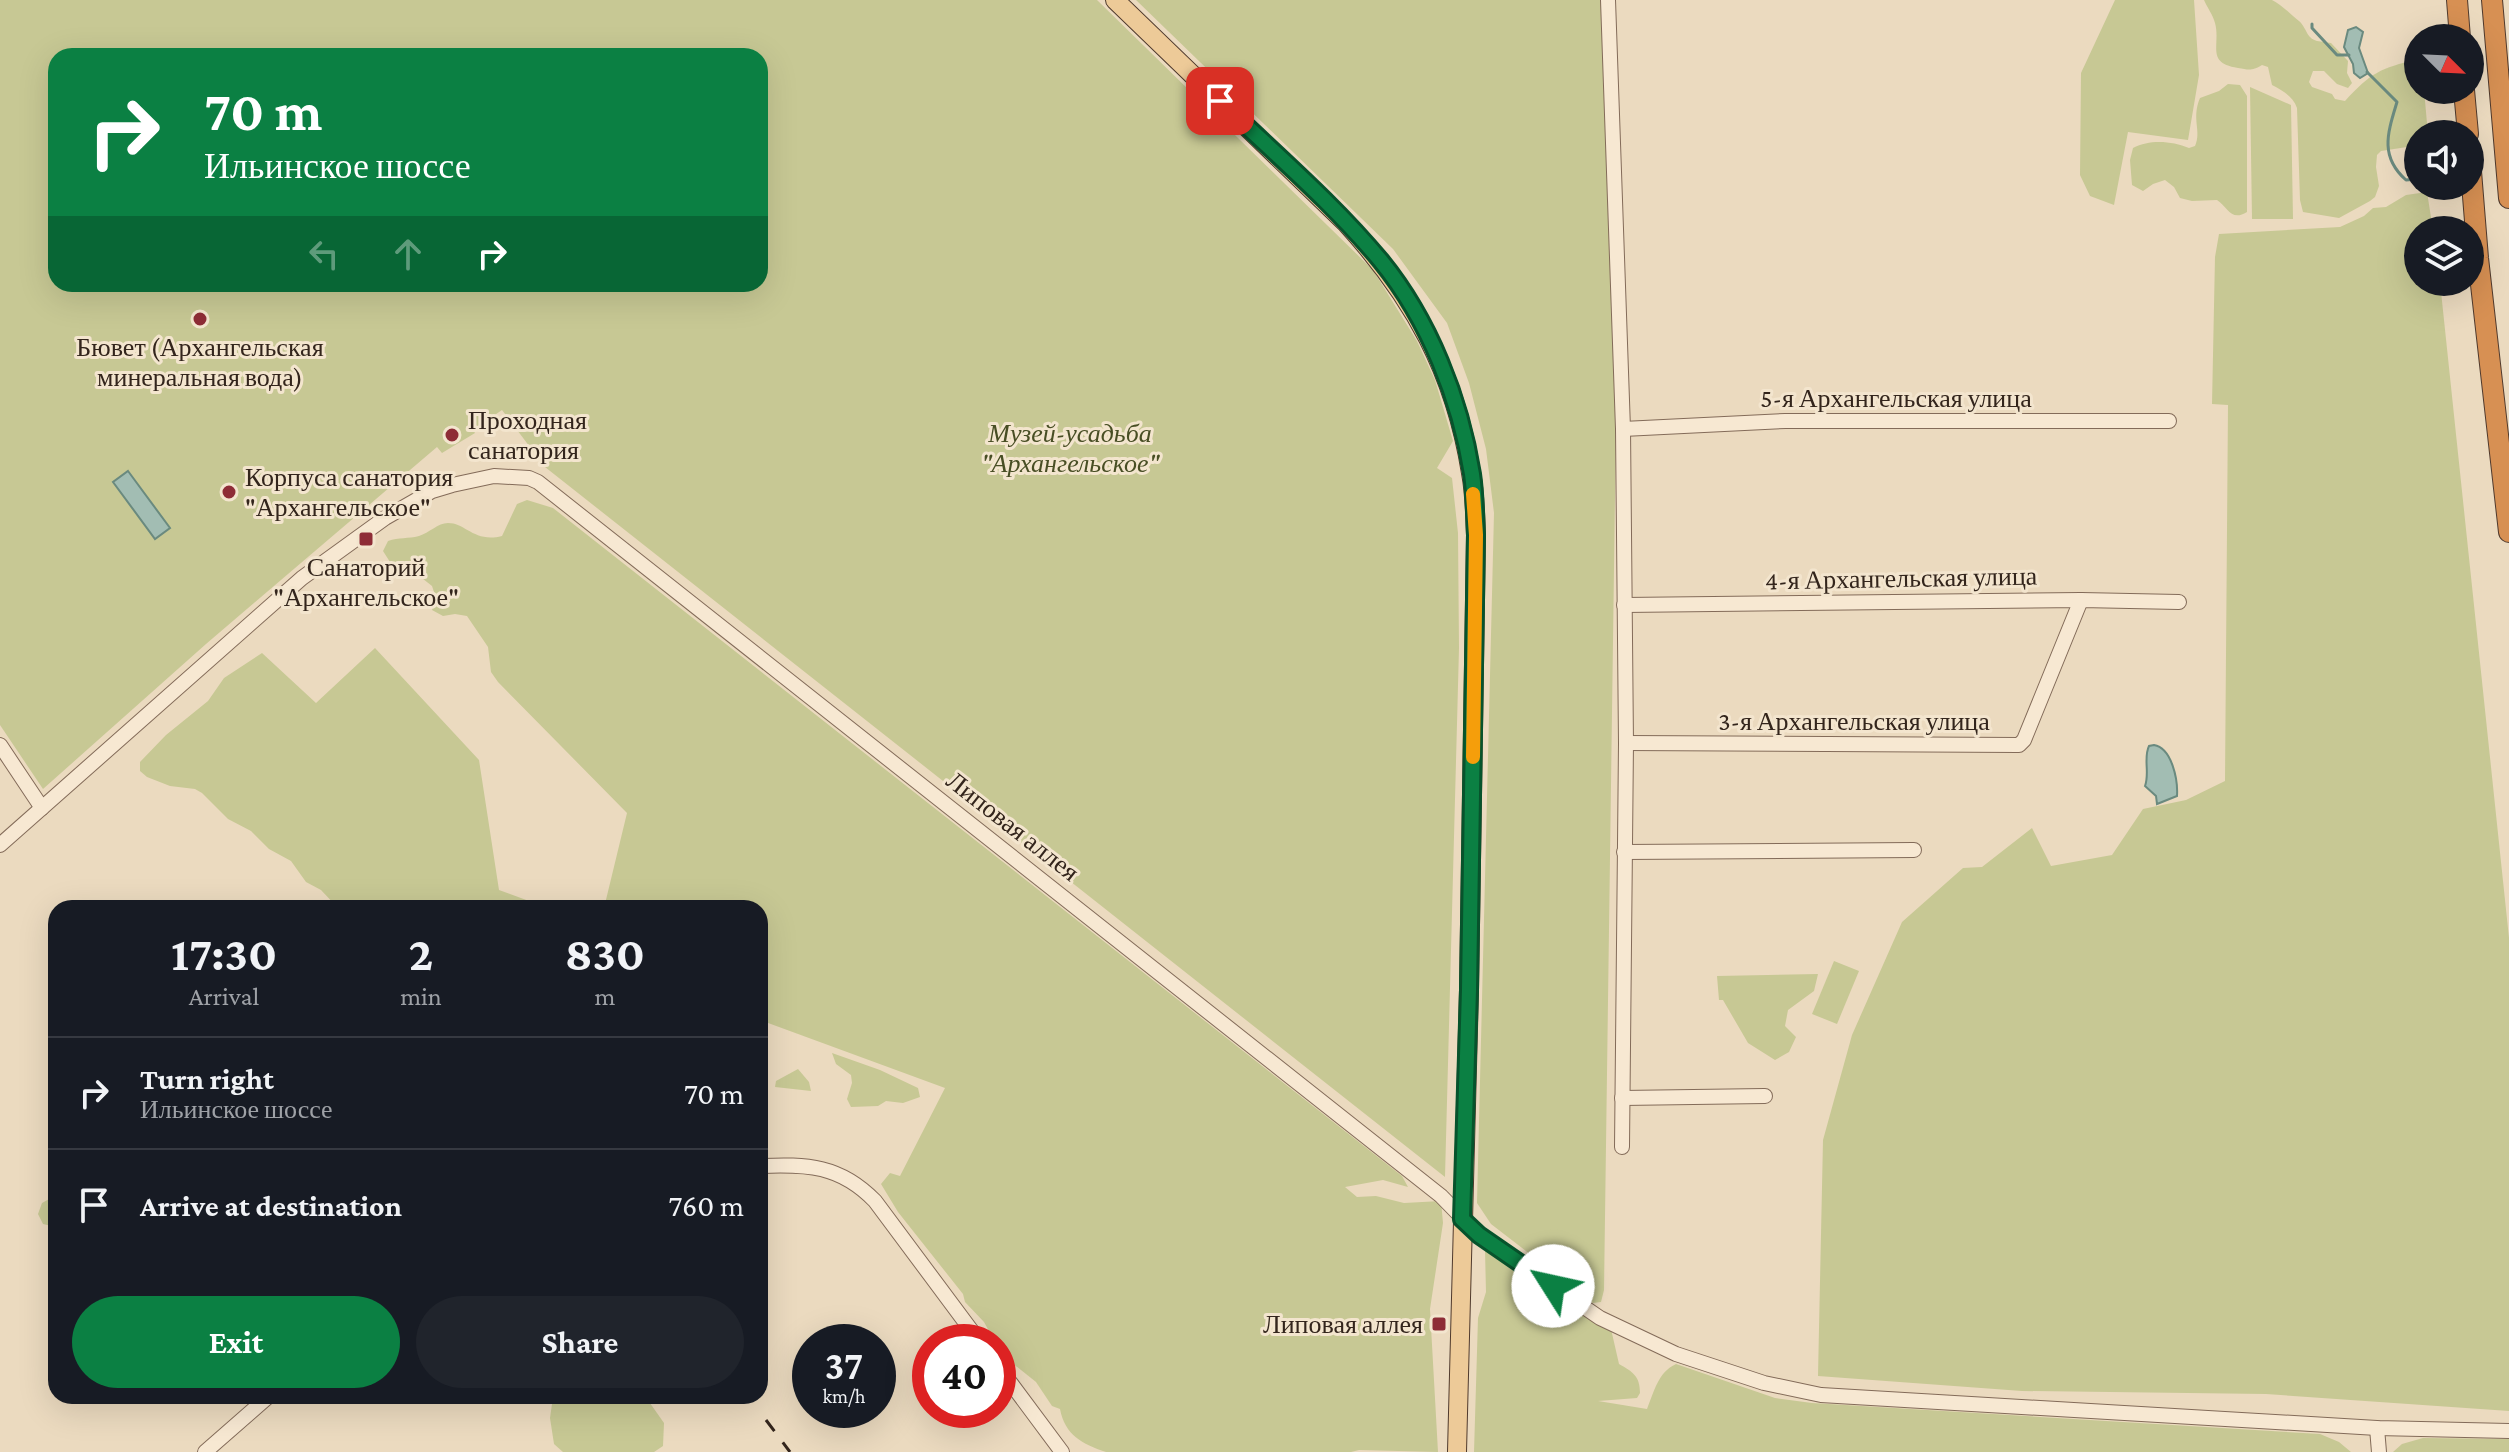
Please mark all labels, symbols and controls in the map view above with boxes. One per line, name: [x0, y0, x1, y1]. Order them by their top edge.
north arrow: [2404, 24, 2484, 104]
map controls: [2404, 24, 2484, 296]
pin: [1186, 67, 1254, 135]
icon: arrive: [1198, 79, 1242, 123]
icon: right: [72, 80, 176, 184]
text: 70 m: [204, 80, 323, 142]
button: sound: [2404, 120, 2484, 200]
text: Ильинское шоссе: [204, 146, 471, 186]
button: layers: [2404, 216, 2484, 296]
icon: left: [302, 232, 346, 276]
icon: ahead: [386, 232, 430, 276]
icon: right: [470, 232, 514, 276]
marker: Бювет (Архангельская минеральная вода): [191, 310, 209, 328]
place label: Бювет (Архангельская минеральная вода): [76, 333, 324, 392]
street label: 5-я Архангельская улица: [1760, 384, 2032, 413]
place label: Проходная санатория: [468, 406, 587, 465]
park label: Музей-усадьба "Архангельское": [981, 419, 1160, 478]
marker: Проходная санатория: [443, 426, 461, 444]
place label: Корпуса санатория "Архангельское": [245, 463, 453, 522]
marker: Корпуса санатория "Архангельское": [220, 483, 238, 501]
marker: Санаторий "Архангельское": [357, 530, 375, 548]
place label: Санаторий "Архангельское": [273, 553, 459, 612]
street label: 4-я Архангельская улица: [1765, 562, 2038, 595]
street label: 3-я Архангельская улица: [1718, 707, 1990, 736]
street label: Липовая аллея: [941, 766, 1085, 887]
text: 17:30: [171, 927, 277, 980]
text: 2: [409, 927, 433, 980]
text: 830: [565, 927, 645, 980]
text: Arrival: [189, 982, 259, 1011]
text: min: [400, 982, 442, 1011]
text: m: [594, 982, 615, 1011]
text: Turn right: [140, 1062, 274, 1095]
icon: right: [72, 1071, 116, 1115]
text: 70 m: [684, 1077, 744, 1110]
text: Ильинское шоссе: [140, 1095, 333, 1124]
icon: arrive: [72, 1183, 116, 1227]
text: Arrive at destination: [140, 1189, 402, 1222]
text: 760 m: [669, 1189, 744, 1222]
position arrow: [1511, 1244, 1595, 1328]
button: Exit: [72, 1296, 400, 1388]
button: Share: [416, 1296, 744, 1388]
place label: Липовая аллея: [1263, 1310, 1423, 1339]
marker: Липовая аллея: [1430, 1315, 1448, 1333]
speed limit sign: 40: [912, 1324, 1016, 1428]
text: 37: [825, 1343, 863, 1388]
text: km/h: [822, 1385, 866, 1407]

